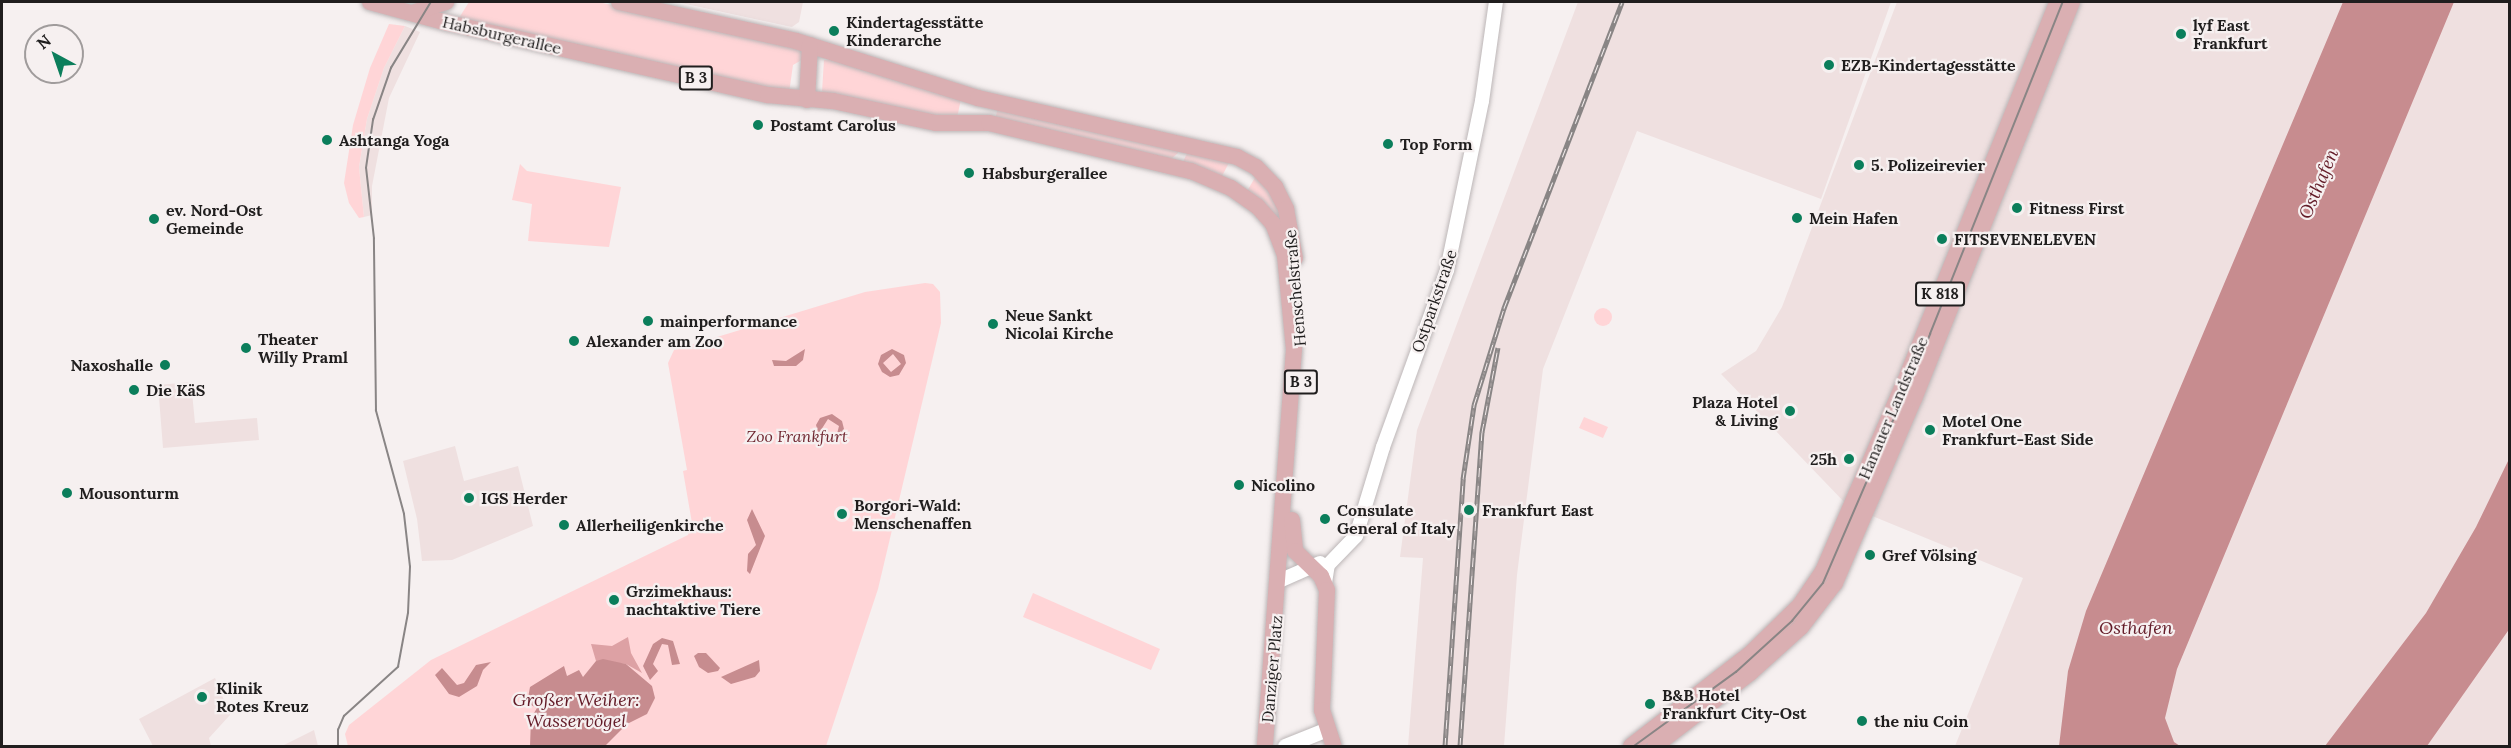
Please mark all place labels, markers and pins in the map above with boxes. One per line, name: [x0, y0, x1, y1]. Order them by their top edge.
place label: Kindertagesstätte Kinderarche: [846, 12, 983, 50]
place label: lyf East Frankfurt: [2193, 15, 2268, 53]
marker: Kindertagesstätte Kinderarche: [827, 24, 841, 38]
marker: lyf East Frankfurt: [2174, 27, 2188, 41]
place label: EZB-Kindertagesstätte: [1841, 55, 2016, 75]
marker: EZB-Kindertagesstätte: [1822, 58, 1836, 72]
place label: Postamt Carolus: [770, 115, 896, 135]
marker: Postamt Carolus: [751, 118, 765, 132]
place label: Ashtanga Yoga: [339, 130, 449, 150]
marker: Ashtanga Yoga: [320, 133, 334, 147]
place label: Top Form: [1400, 134, 1472, 154]
marker: Top Form: [1381, 137, 1395, 151]
place label: 5. Polizeirevier: [1871, 155, 1985, 175]
marker: 5. Polizeirevier: [1852, 158, 1866, 172]
place label: Habsburgerallee: [982, 163, 1107, 183]
marker: Habsburgerallee: [960, 164, 978, 182]
place label: Fitness First: [2029, 198, 2124, 218]
place label: ev. Nord-Ost Gemeinde: [166, 200, 263, 238]
marker: Fitness First: [2010, 201, 2024, 215]
place label: Mein Hafen: [1809, 208, 1898, 228]
marker: Mein Hafen: [1790, 211, 1804, 225]
marker: ev. Nord-Ost Gemeinde: [147, 212, 161, 226]
place label: FITSEVENELEVEN: [1954, 229, 2096, 249]
marker: FITSEVENELEVEN: [1935, 232, 1949, 246]
place label: Neue Sankt Nicolai Kirche: [1005, 305, 1113, 343]
place label: mainperformance: [660, 311, 797, 331]
marker: mainperformance: [641, 314, 655, 328]
marker: Neue Sankt Nicolai Kirche: [986, 317, 1000, 331]
place label: Theater Willy Praml: [258, 329, 348, 367]
place label: Alexander am Zoo: [586, 331, 723, 351]
marker: Alexander am Zoo: [567, 334, 581, 348]
marker: Theater Willy Praml: [239, 341, 253, 355]
place label: Naxoshalle: [70, 355, 153, 375]
marker: Naxoshalle: [158, 358, 172, 372]
place label: Die KäS: [146, 380, 205, 400]
marker: Die KäS: [127, 383, 141, 397]
place label: Plaza Hotel & Living: [1692, 392, 1778, 430]
marker: Plaza Hotel & Living: [1783, 404, 1797, 418]
place label: Motel One Frankfurt-East Side: [1942, 411, 2093, 449]
marker: Motel One Frankfurt-East Side: [1923, 423, 1937, 437]
place label: 25h: [1810, 449, 1837, 469]
marker: 25h: [1842, 452, 1856, 466]
place label: Nicolino: [1251, 475, 1315, 495]
marker: Nicolino: [1232, 478, 1246, 492]
place label: Mousonturm: [79, 483, 179, 503]
marker: Mousonturm: [60, 486, 74, 500]
place label: IGS Herder: [481, 488, 567, 508]
marker: IGS Herder: [462, 491, 476, 505]
place label: Borgori-Wald: Menschenaffen: [854, 495, 972, 533]
place label: Consulate General of Italy: [1337, 500, 1455, 538]
place label: Frankfurt East: [1482, 500, 1594, 520]
marker: Frankfurt East: [1460, 501, 1478, 519]
marker: Borgori-Wald: Menschenaffen: [835, 507, 849, 521]
marker: Consulate General of Italy: [1318, 512, 1332, 526]
place label: Allerheiligenkirche: [576, 515, 724, 535]
marker: Allerheiligenkirche: [557, 518, 571, 532]
place label: Gref Völsing: [1882, 545, 1976, 565]
marker: Gref Völsing: [1863, 548, 1877, 562]
place label: Grzimekhaus: nachtaktive Tiere: [626, 581, 761, 619]
marker: Grzimekhaus: nachtaktive Tiere: [607, 593, 621, 607]
place label: Klinik Rotes Kreuz: [216, 678, 309, 716]
place label: B&B Hotel Frankfurt City-Ost: [1662, 685, 1807, 723]
marker: Klinik Rotes Kreuz: [193, 688, 211, 706]
marker: B&B Hotel Frankfurt City-Ost: [1643, 697, 1657, 711]
place label: the niu Coin: [1874, 711, 1968, 731]
marker: the niu Coin: [1855, 714, 1869, 728]

